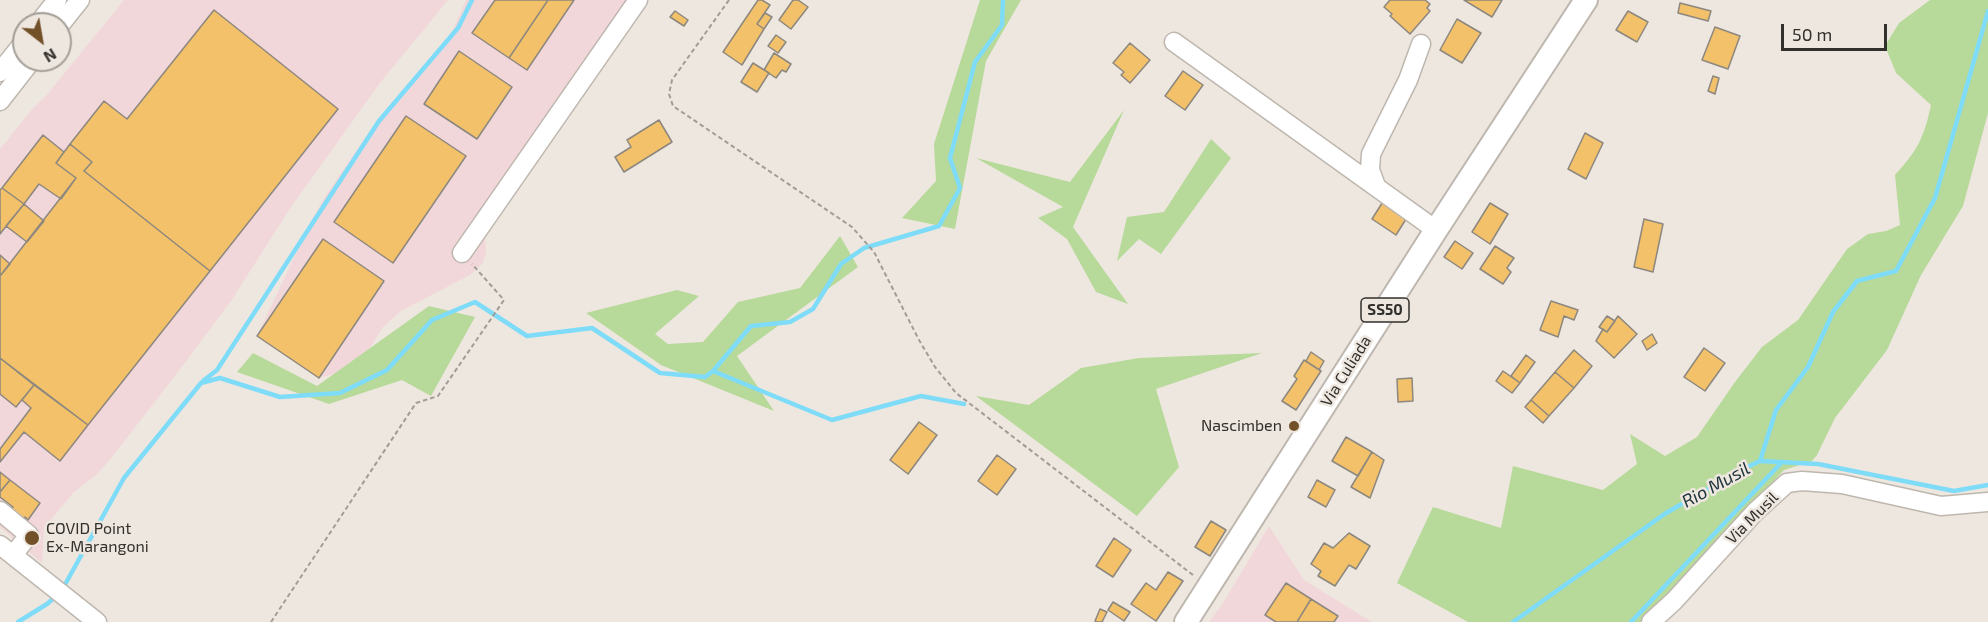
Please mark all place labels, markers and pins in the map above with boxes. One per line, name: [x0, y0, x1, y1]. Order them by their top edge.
place label: Nascimben: [1201, 416, 1282, 436]
marker: Nascimben: [1287, 419, 1301, 433]
place label: COVID Point Ex-Marangoni: [46, 519, 149, 557]
marker: COVID Point Ex-Marangoni: [23, 529, 41, 547]

